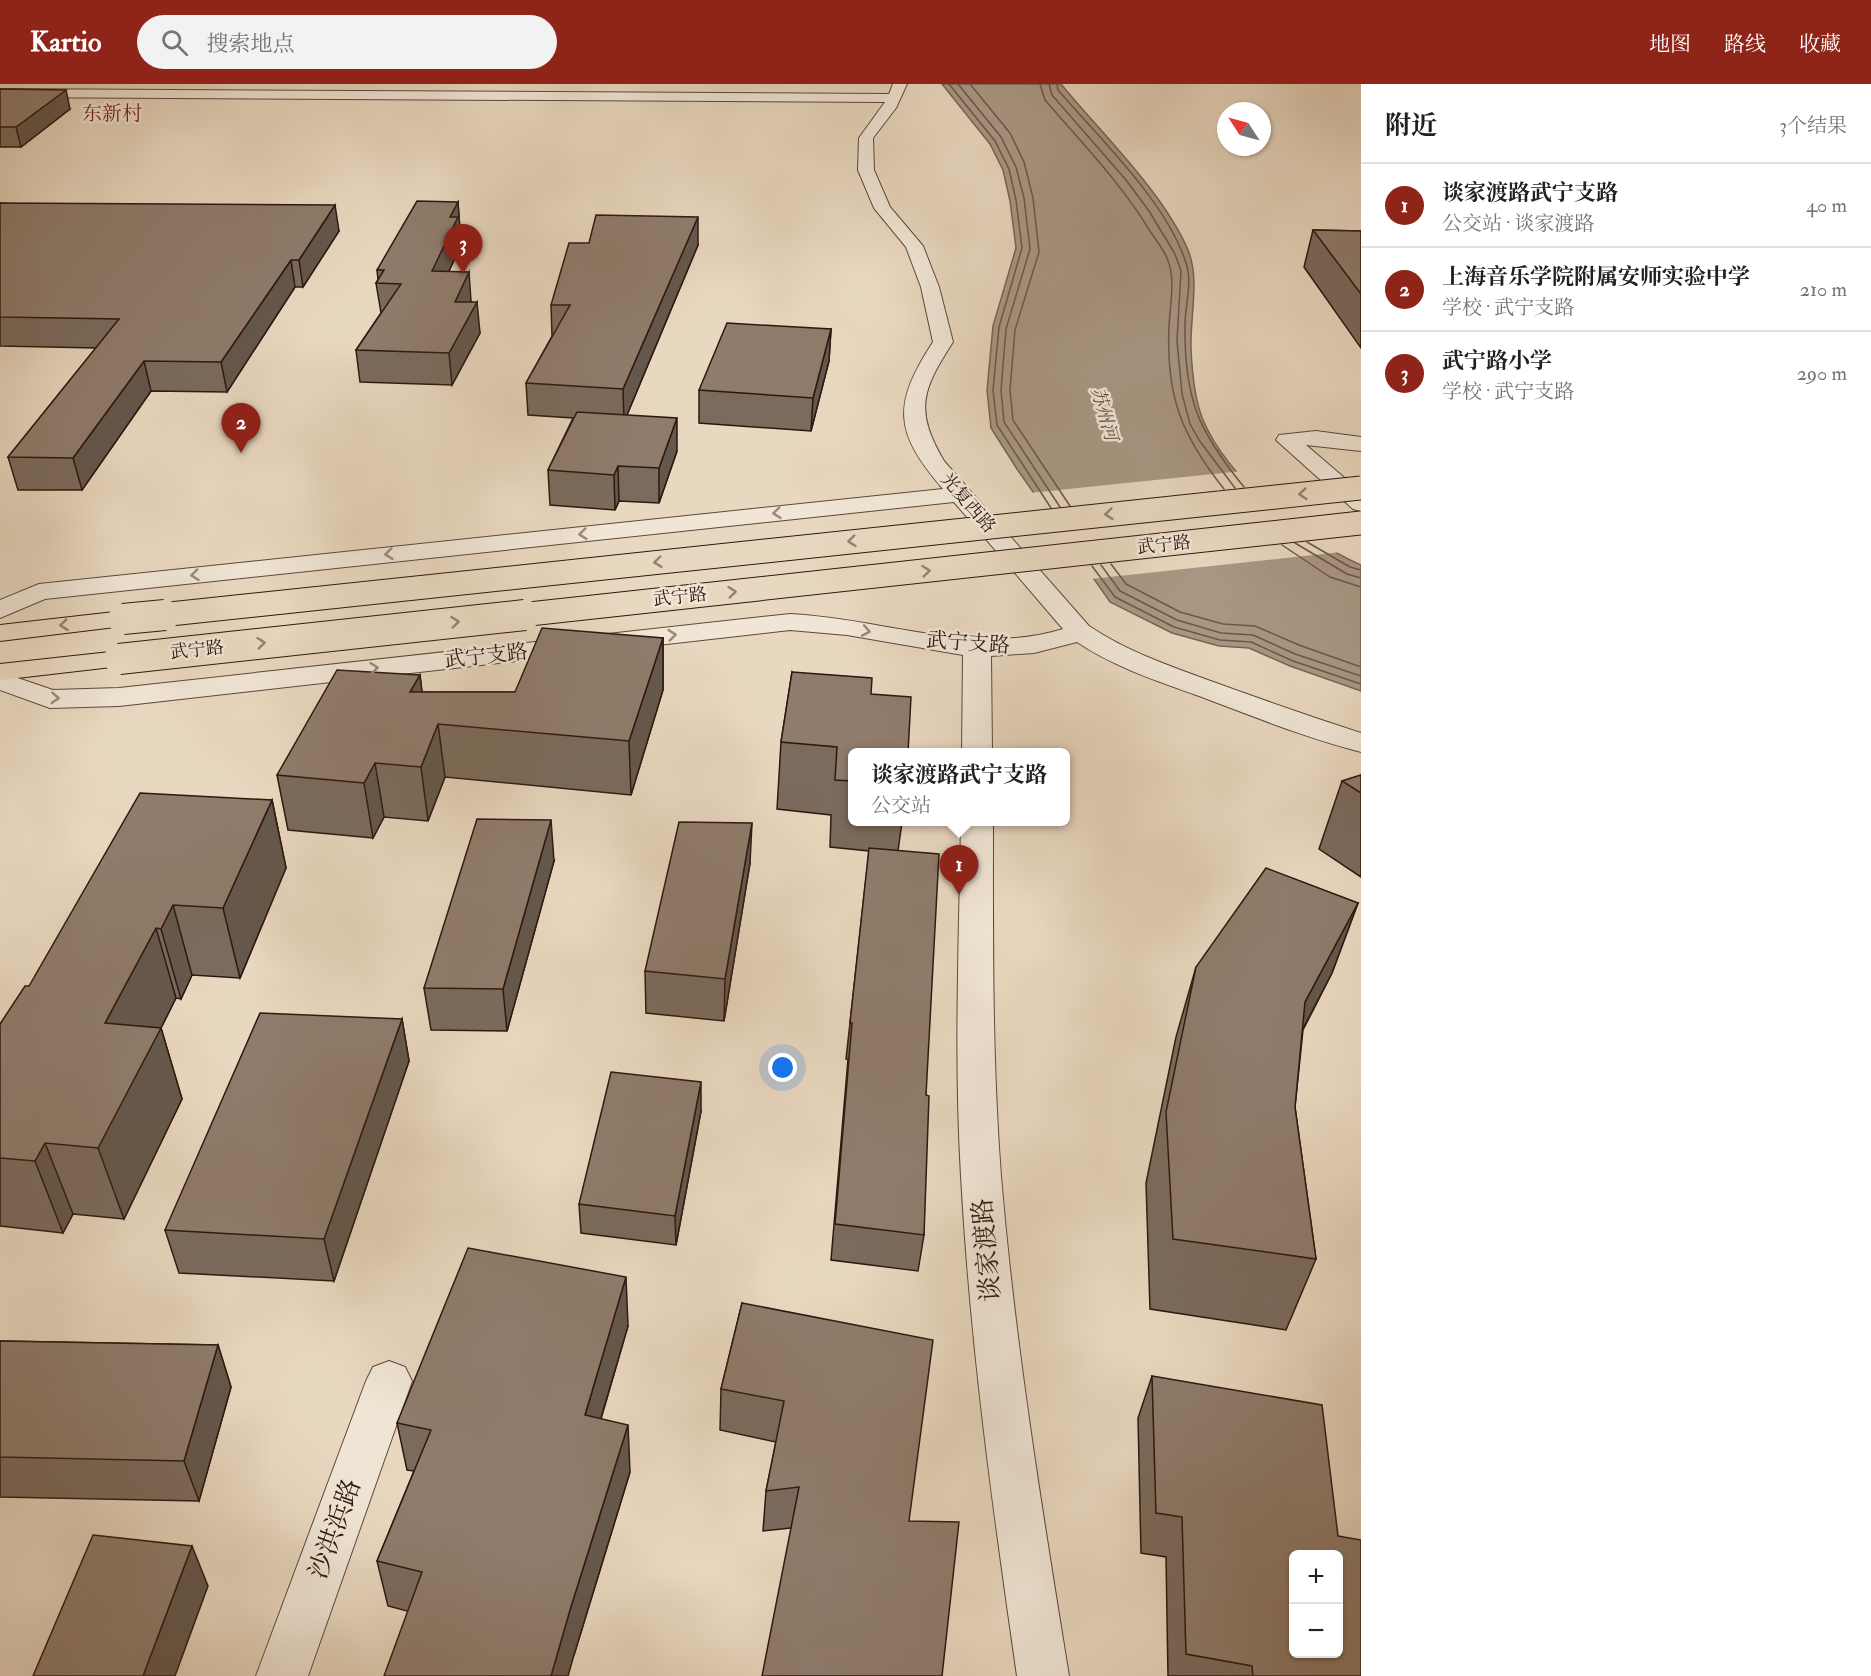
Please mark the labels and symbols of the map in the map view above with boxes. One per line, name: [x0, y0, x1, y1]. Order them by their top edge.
district label: 东新村: [82, 101, 142, 126]
north arrow: [1217, 102, 1271, 156]
pin: 3: [444, 224, 482, 274]
water label: 苏州河: [1086, 385, 1123, 446]
pin: 2: [222, 404, 260, 453]
street label: 光复西路: [936, 468, 1000, 538]
one-way arrow: [1298, 487, 1307, 500]
one-way arrow: [772, 506, 781, 519]
one-way arrow: [1104, 507, 1113, 520]
one-way arrow: [578, 527, 587, 539]
street label: 武宁路: [1136, 531, 1192, 559]
one-way arrow: [848, 535, 857, 547]
one-way arrow: [384, 547, 394, 560]
one-way arrow: [654, 555, 663, 568]
one-way arrow: [921, 565, 930, 577]
one-way arrow: [191, 568, 200, 581]
street label: 武宁路: [652, 583, 708, 611]
one-way arrow: [727, 586, 737, 599]
one-way arrow: [450, 616, 459, 629]
one-way arrow: [60, 619, 69, 631]
one-way arrow: [861, 625, 871, 637]
street label: 武宁支路: [925, 627, 1011, 659]
one-way arrow: [668, 629, 677, 641]
street label: 武宁路: [169, 636, 225, 664]
one-way arrow: [256, 637, 265, 650]
street label: 武宁支路: [443, 638, 529, 674]
one-way arrow: [370, 662, 379, 675]
one-way arrow: [51, 691, 60, 704]
pin: 1: [940, 846, 978, 895]
your location: [768, 1053, 797, 1082]
street label: 谈家渡路: [967, 1197, 1007, 1303]
street label: 沙洪浜路: [302, 1475, 368, 1583]

